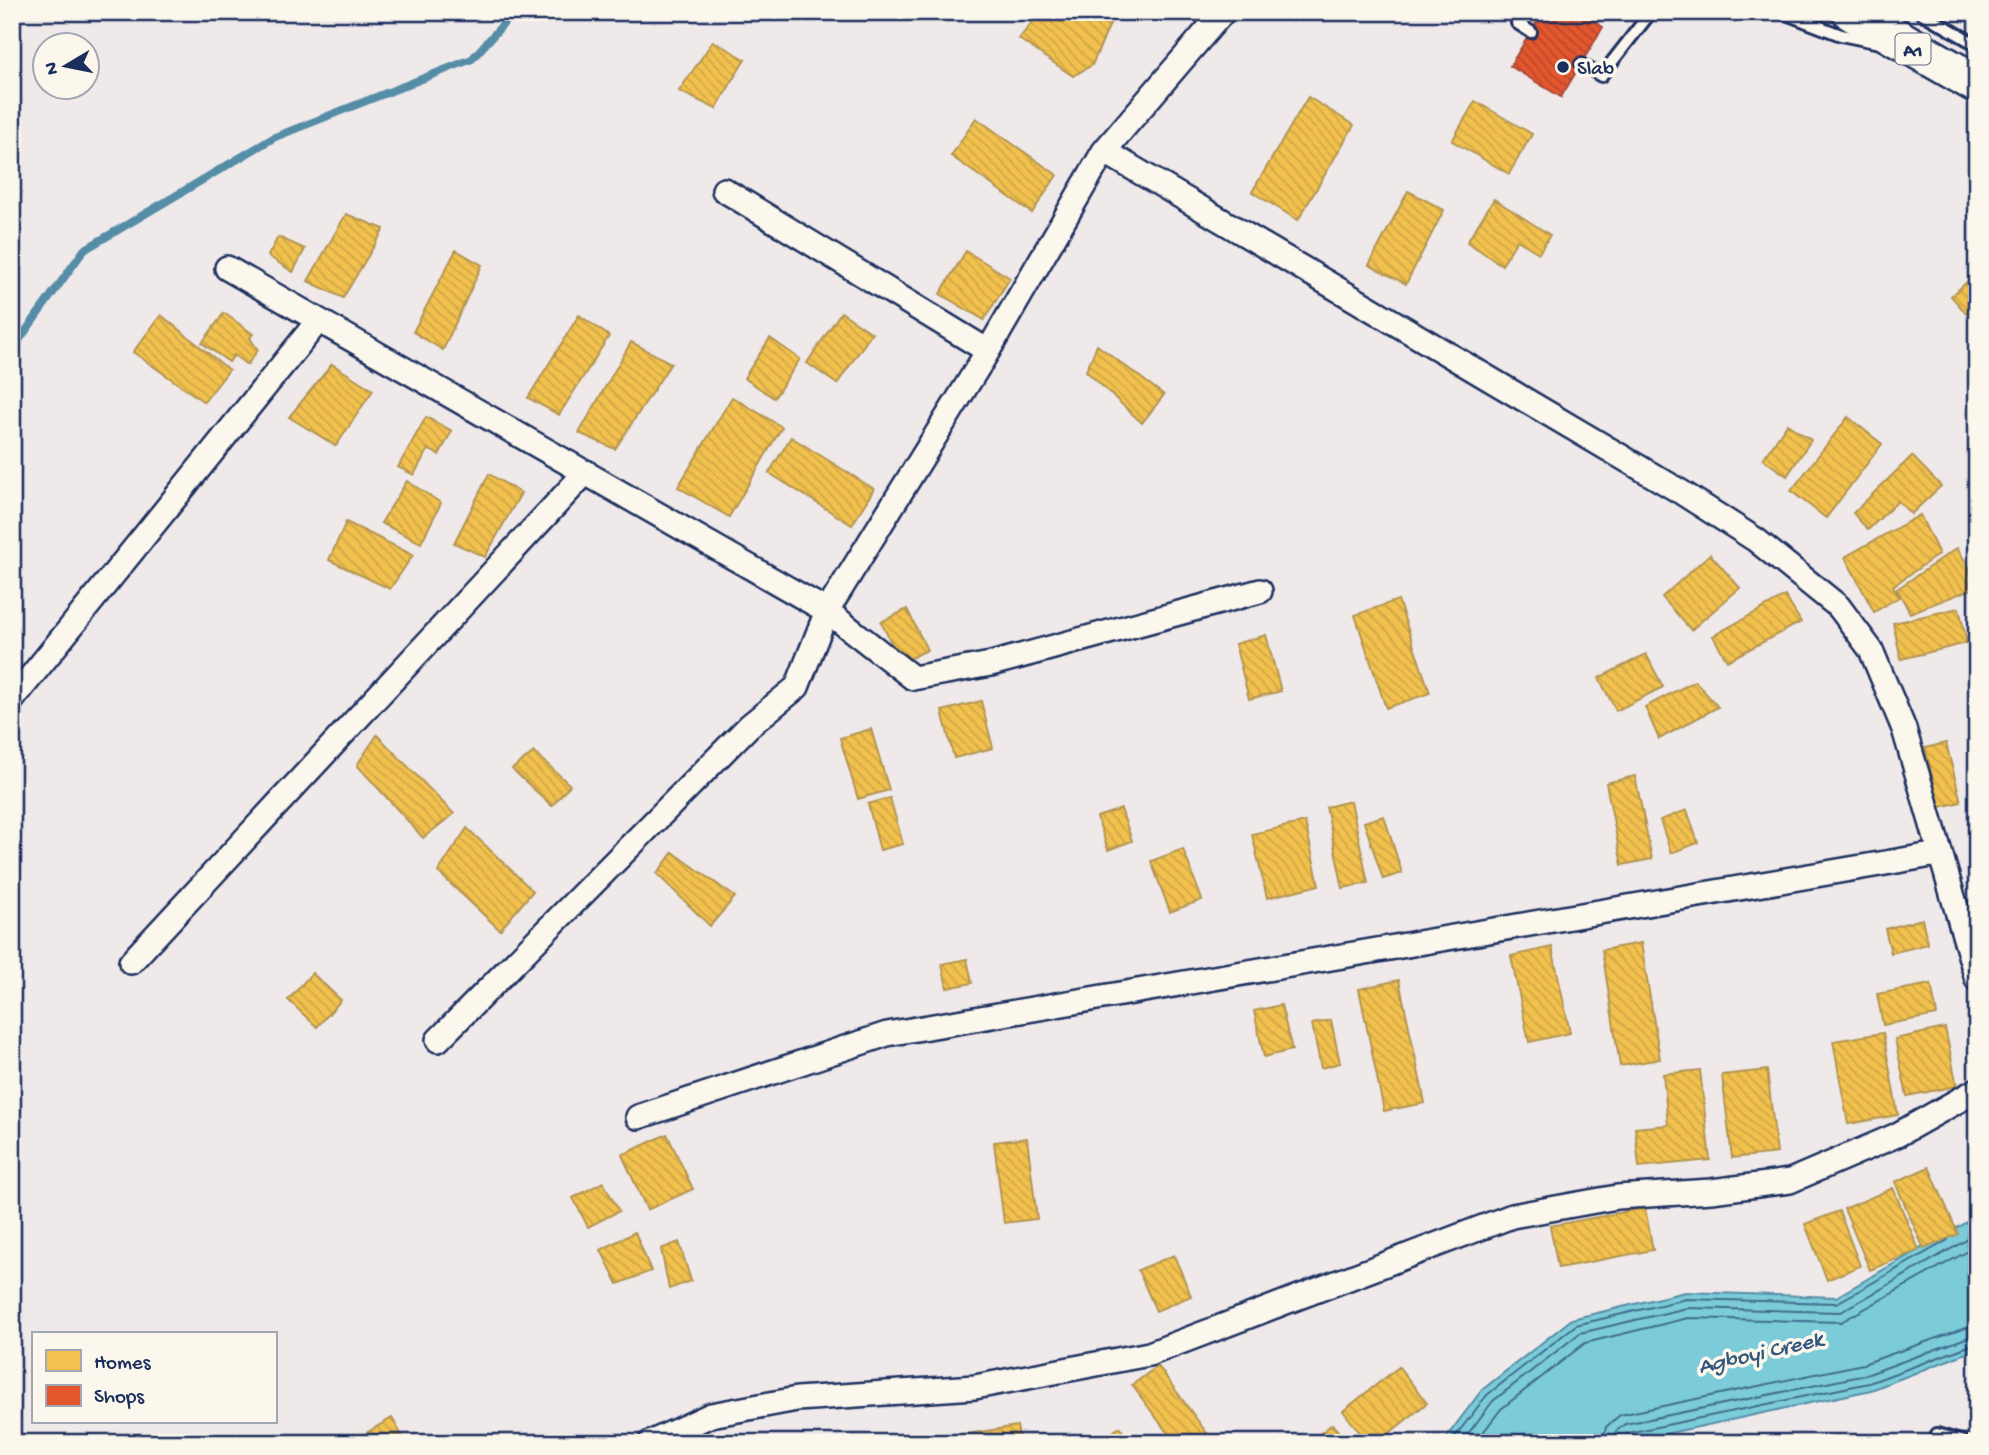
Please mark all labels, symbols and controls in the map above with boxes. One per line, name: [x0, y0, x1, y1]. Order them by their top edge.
north arrow: [32, 32, 102, 102]
road number: A1: [1896, 34, 1930, 64]
place label: Slab: [1577, 58, 1614, 83]
marker: Slab: [1555, 59, 1571, 75]
text: N: [40, 60, 65, 76]
water label: Agboyi Creek: [1696, 1326, 1828, 1382]
legend: [32, 1332, 276, 1424]
text: Homes: [94, 1352, 152, 1377]
text: Shops: [94, 1386, 145, 1411]

